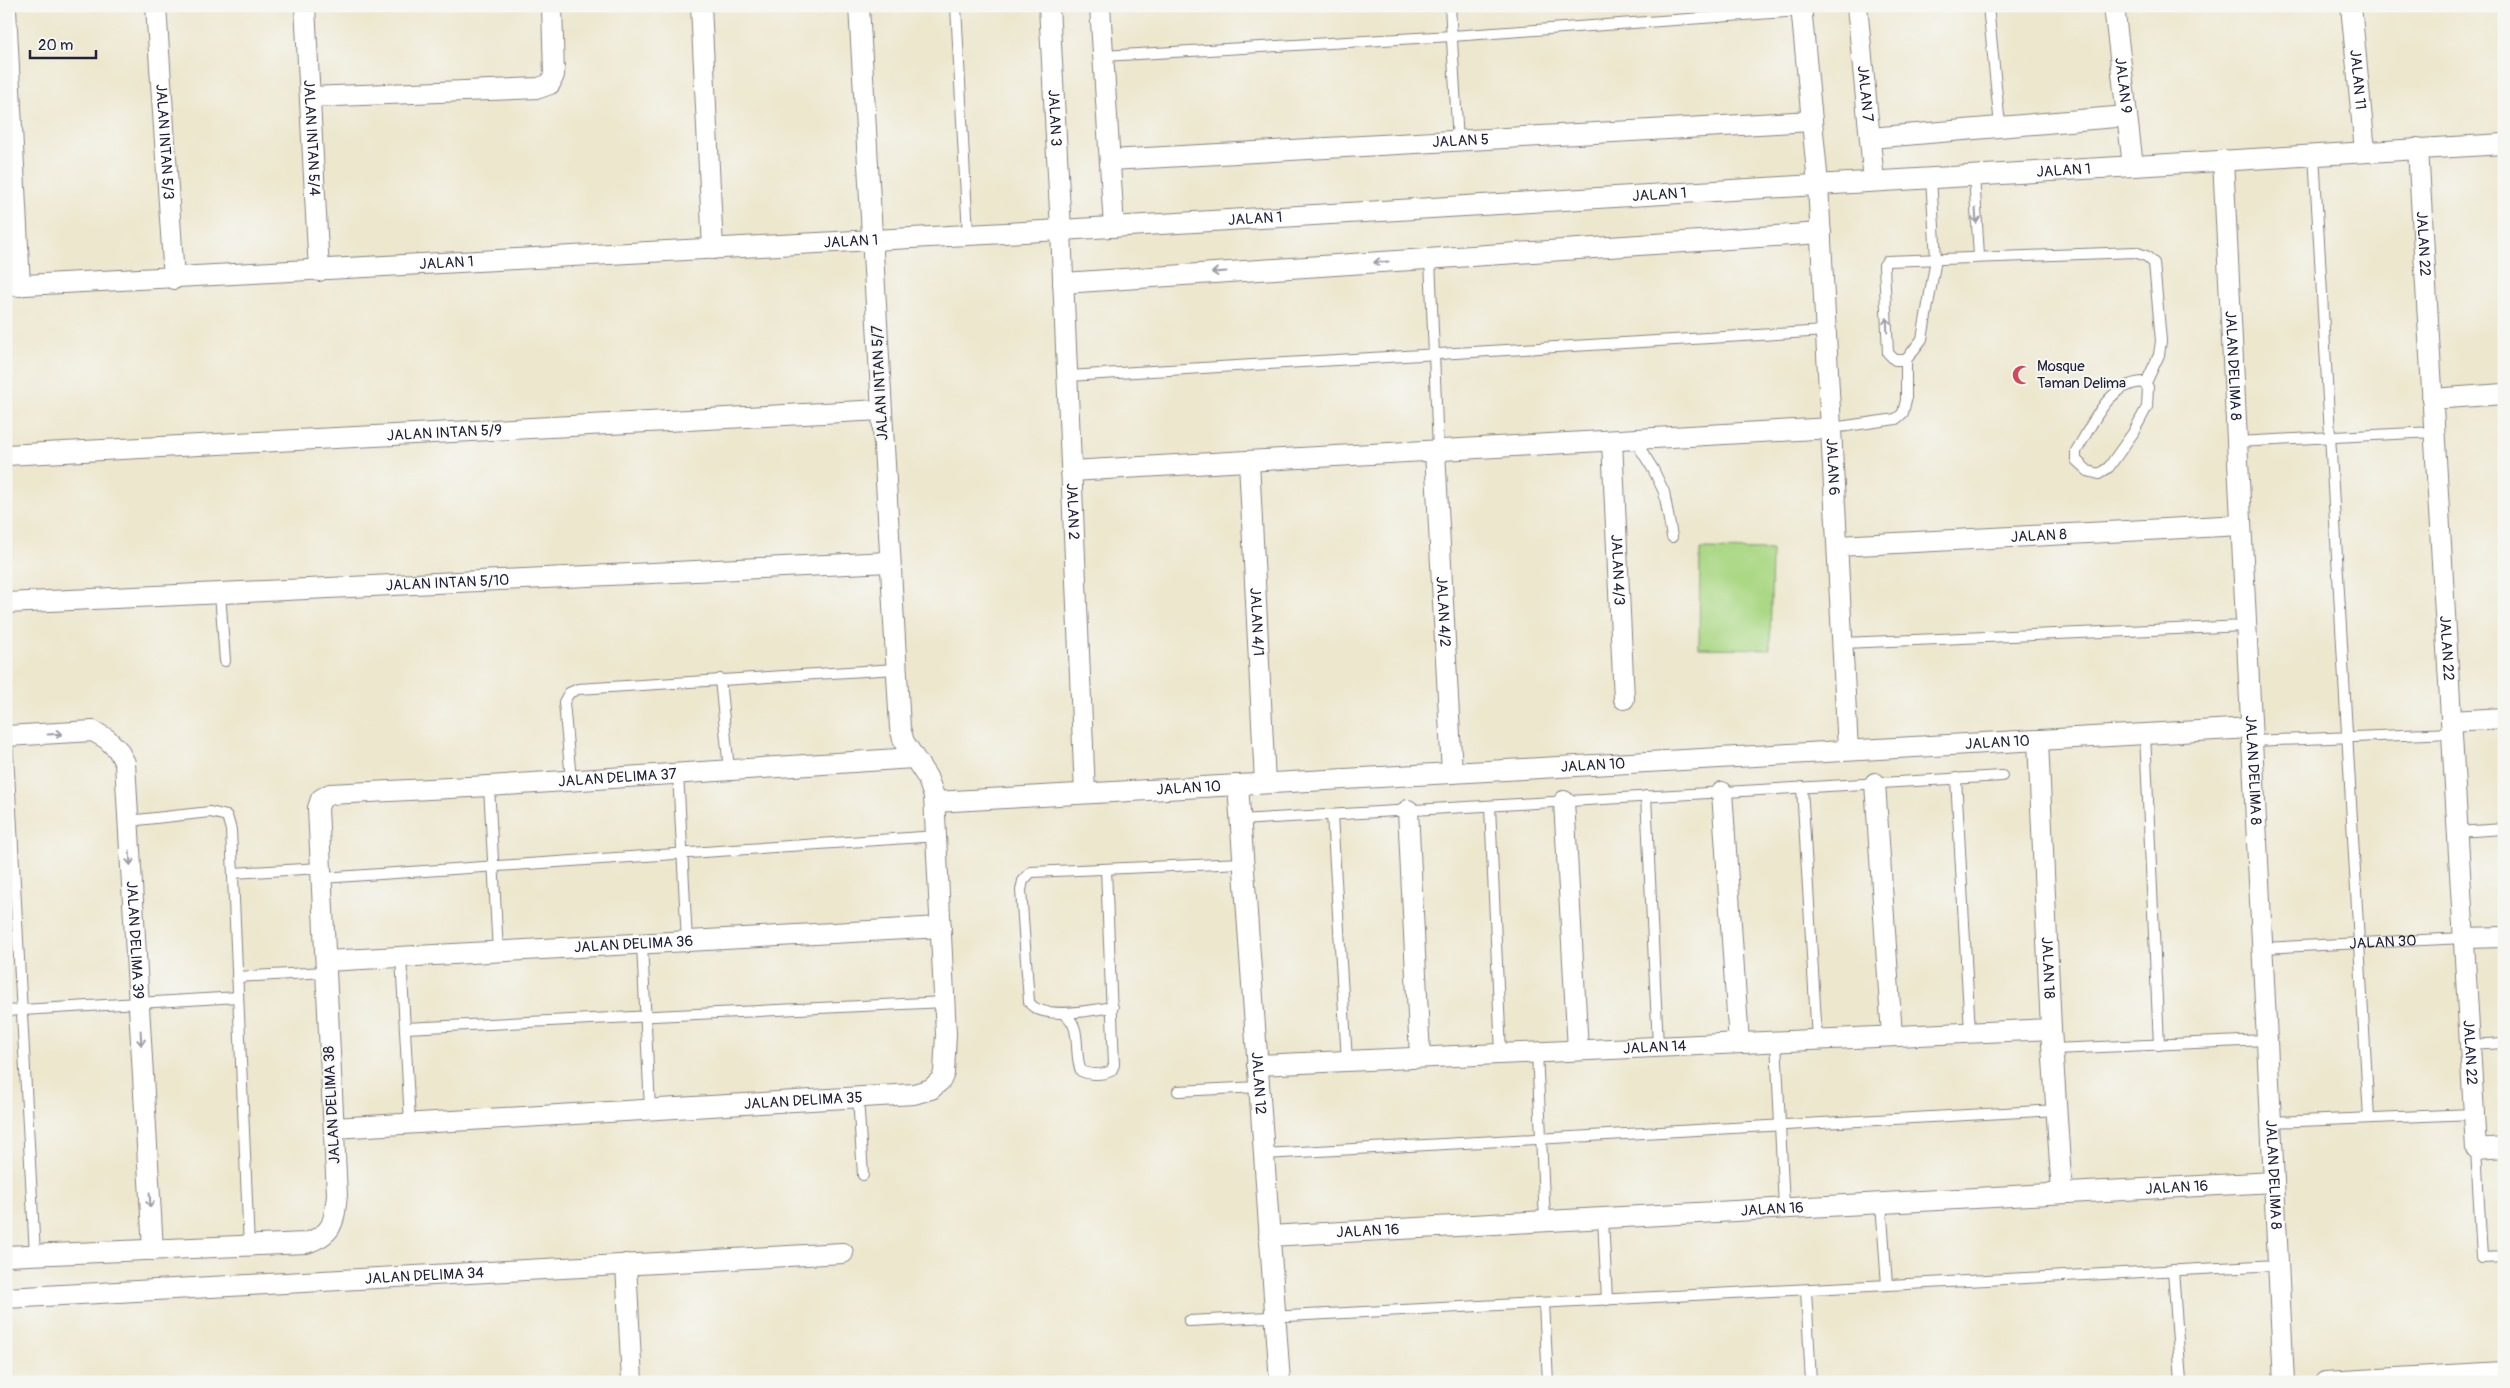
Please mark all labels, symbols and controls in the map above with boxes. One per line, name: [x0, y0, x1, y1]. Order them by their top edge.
scale bar: [30, 28, 96, 60]
text: 20 m: [38, 36, 73, 55]
street label: JALAN 11: [2346, 49, 2370, 111]
street label: JALAN 9: [2111, 56, 2136, 115]
street label: JALAN 7: [1853, 65, 1878, 123]
street label: JALAN INTAN 5/4: [299, 79, 325, 197]
street label: JALAN INTAN 5/3: [152, 83, 178, 200]
street label: JALAN 3: [1044, 89, 1066, 147]
street label: JALAN 5: [1432, 129, 1489, 152]
street label: JALAN 1: [2036, 159, 2091, 181]
street label: JALAN 1: [1632, 183, 1687, 205]
street label: JALAN 1: [1227, 207, 1283, 230]
one-way arrow: [1972, 207, 1981, 223]
street label: JALAN 22: [2412, 211, 2435, 277]
street label: JALAN 1: [823, 230, 878, 252]
street label: JALAN 1: [419, 252, 474, 274]
one-way arrow: [1373, 257, 1389, 266]
one-way arrow: [1211, 268, 1227, 277]
street label: JALAN DELIMA 8: [2221, 310, 2246, 422]
one-way arrow: [1882, 317, 1892, 334]
street label: JALAN INTAN 5/7: [867, 325, 893, 441]
place label: Mosque Taman Delima: [2037, 357, 2126, 393]
mosque icon: Mosque Taman Delima: [2011, 364, 2033, 386]
street label: JALAN INTAN 5/9: [386, 420, 502, 445]
street label: JALAN 6: [1822, 438, 1844, 496]
street label: JALAN 2: [1062, 483, 1084, 540]
street label: JALAN 8: [2010, 525, 2068, 546]
street label: JALAN 4/3: [1607, 534, 1629, 606]
street label: JALAN INTAN 5/10: [385, 570, 510, 595]
street label: JALAN 4/2: [1432, 576, 1455, 648]
street label: JALAN 4/1: [1246, 587, 1268, 656]
street label: JALAN 22: [2436, 615, 2458, 681]
street label: JALAN DELIMA 8: [2241, 715, 2266, 826]
one-way arrow: [47, 729, 63, 738]
street label: JALAN 10: [1964, 731, 2030, 754]
street label: JALAN 10: [1560, 754, 1626, 776]
street label: JALAN DELIMA 37: [558, 764, 677, 791]
street label: JALAN 10: [1156, 776, 1221, 799]
one-way arrow: [126, 850, 135, 866]
street label: JALAN DELIMA 39: [122, 880, 148, 1000]
street label: JALAN DELIMA 36: [573, 931, 694, 957]
street label: JALAN 30: [2349, 931, 2417, 953]
street label: JALAN 18: [2037, 936, 2059, 1000]
street label: JALAN 22: [2459, 1019, 2482, 1086]
one-way arrow: [136, 1030, 145, 1046]
street label: JALAN 14: [1623, 1036, 1687, 1058]
street label: JALAN DELIMA 38: [319, 1045, 345, 1164]
street label: JALAN 12: [1247, 1051, 1271, 1115]
street label: JALAN DELIMA 35: [743, 1088, 863, 1113]
street label: JALAN DELIMA 8: [2261, 1119, 2286, 1231]
street label: JALAN 16: [2145, 1176, 2209, 1198]
one-way arrow: [146, 1192, 155, 1208]
street label: JALAN 16: [1740, 1198, 1804, 1220]
street label: JALAN 16: [1336, 1220, 1400, 1242]
street label: JALAN DELIMA 34: [364, 1263, 485, 1288]

